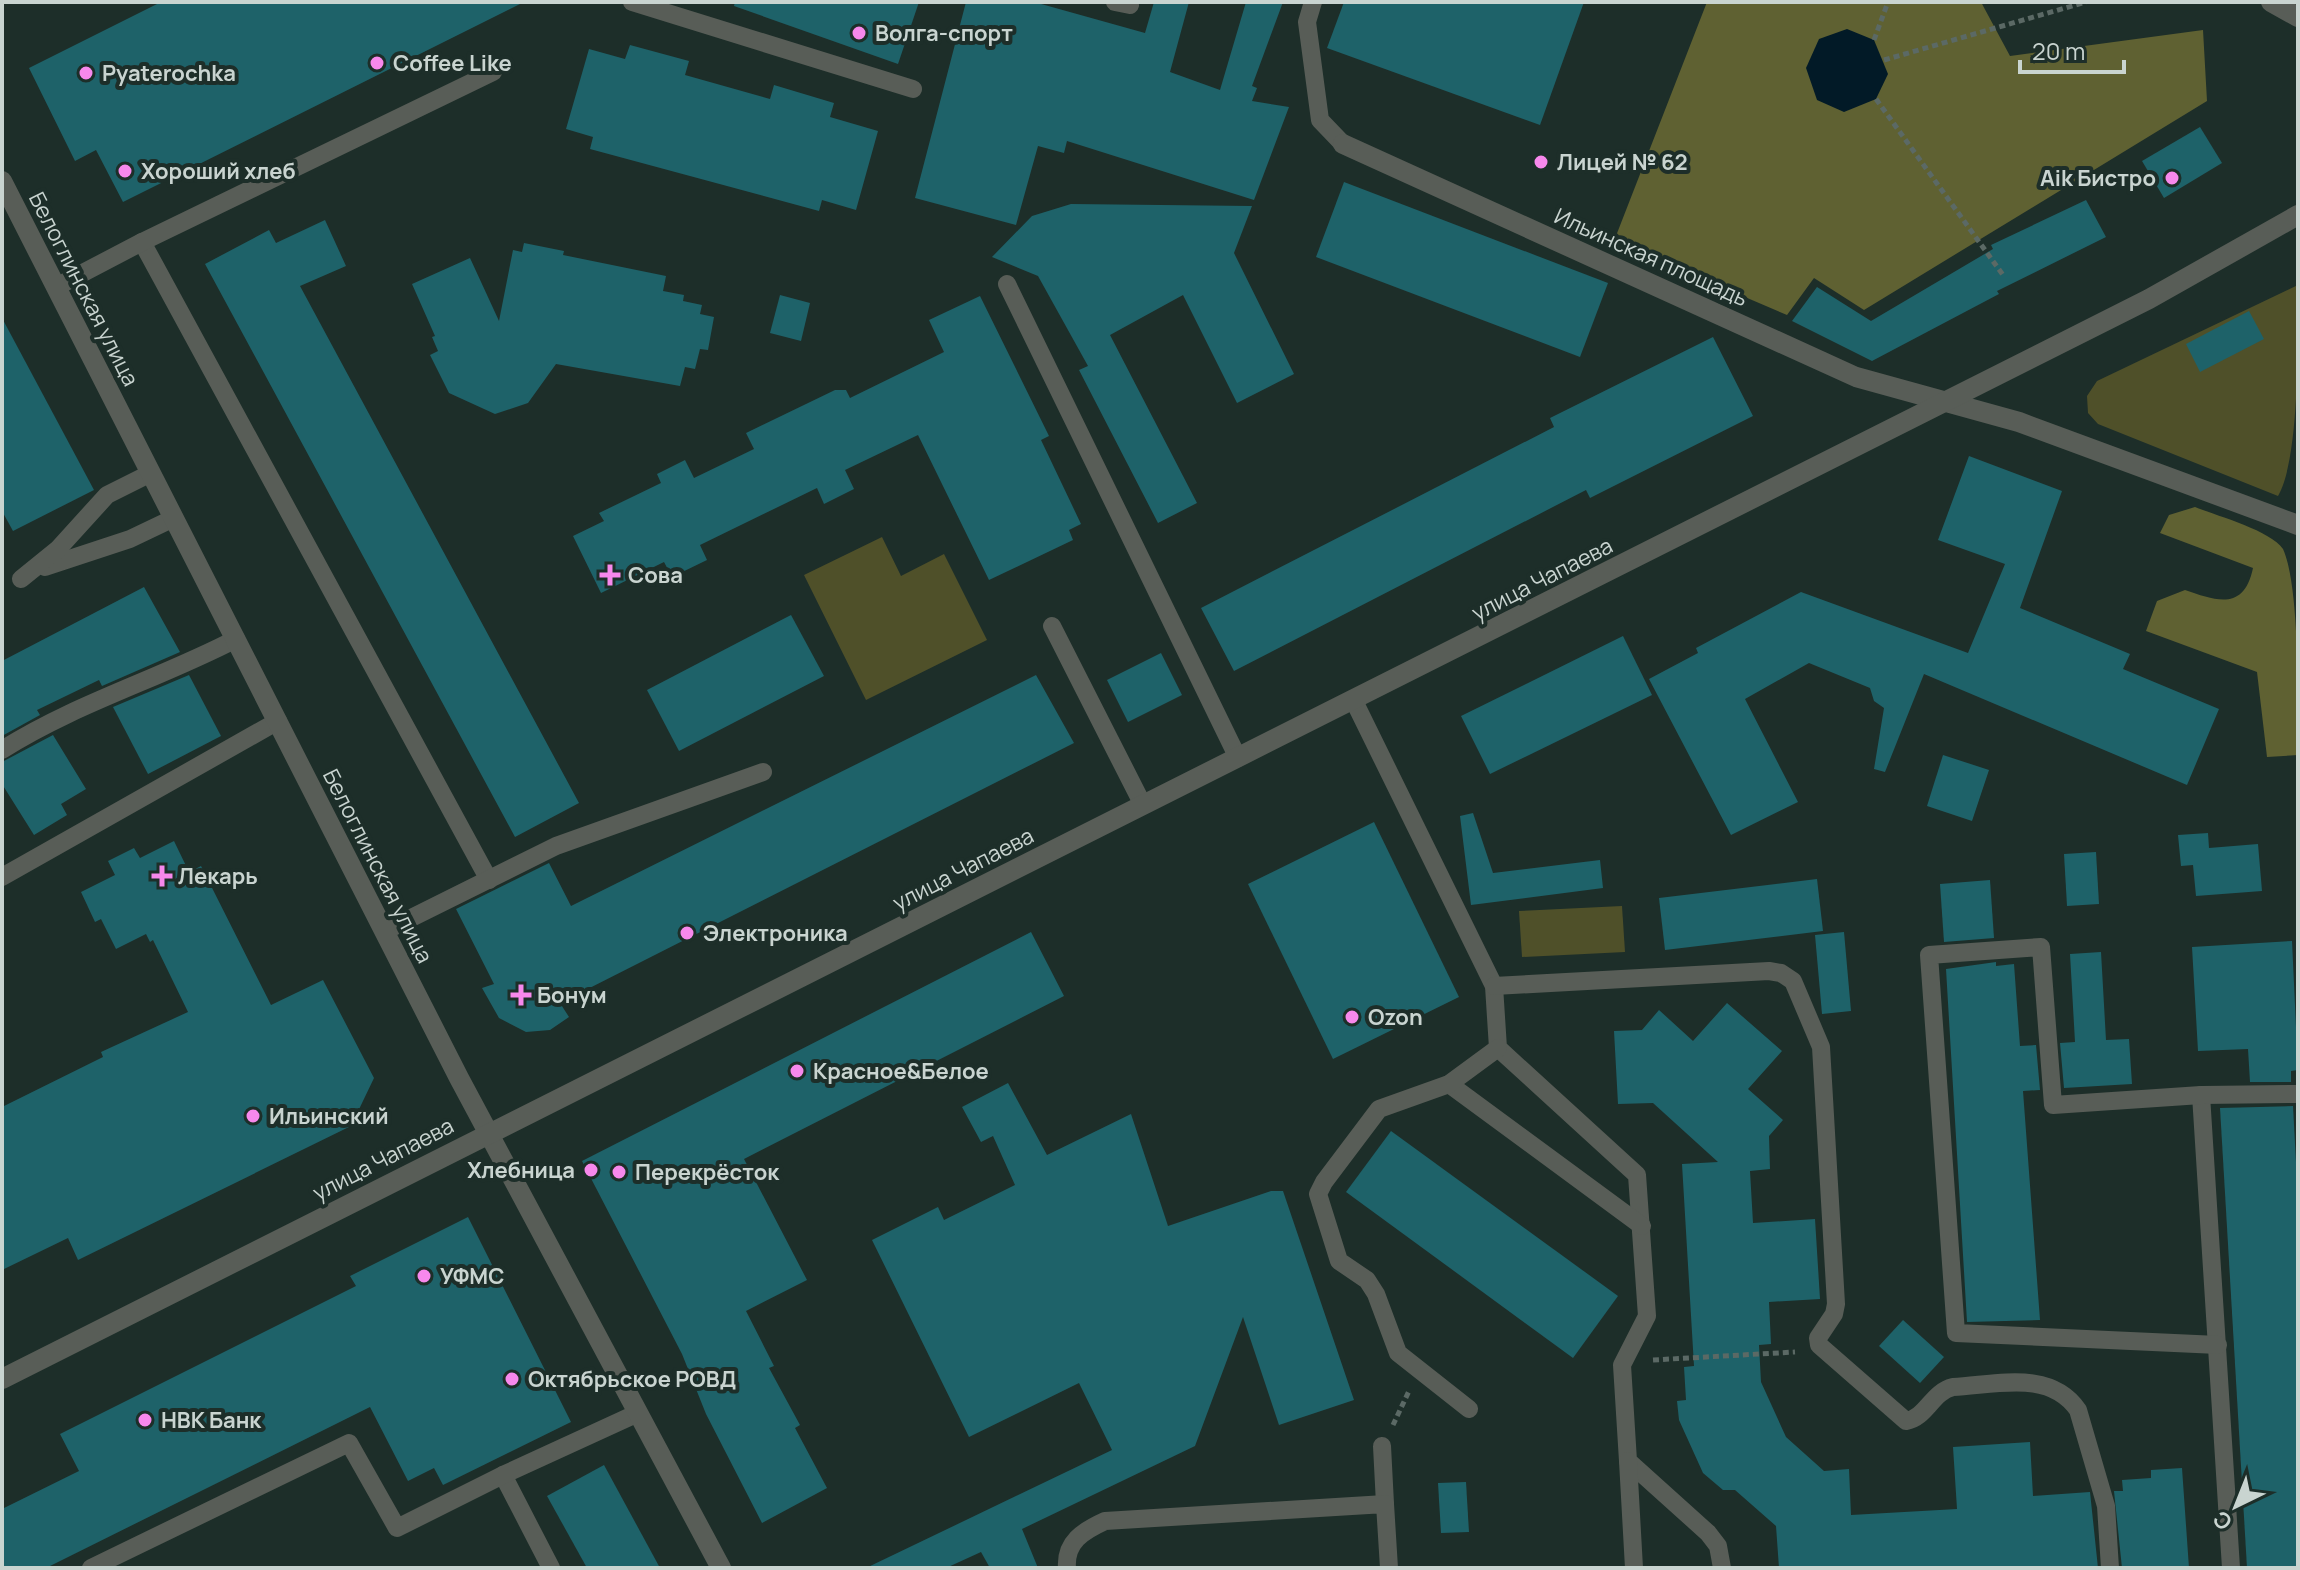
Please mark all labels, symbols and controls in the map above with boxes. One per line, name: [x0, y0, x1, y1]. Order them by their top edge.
place label: Волга-спорт: [875, 18, 1013, 48]
marker: Волга-спорт: [850, 24, 868, 42]
scale bar: [2020, 24, 2124, 74]
text: 20 m: [2032, 34, 2085, 67]
place label: Coffee Like: [393, 48, 512, 78]
marker: Coffee Like: [368, 54, 386, 72]
place label: Pyaterochka: [102, 58, 236, 88]
marker: Pyaterochka: [77, 64, 95, 82]
place label: Лицей № 62: [1557, 147, 1688, 177]
marker: Лицей № 62: [1532, 153, 1550, 171]
place label: Хороший хлеб: [141, 156, 296, 186]
marker: Хороший хлеб: [116, 162, 134, 180]
place label: Aik Бистро: [2040, 163, 2156, 193]
marker: Aik Бистро: [2163, 169, 2181, 187]
street label: Белоглинская улица: [22, 187, 146, 391]
street label: Ильинская площадь: [1550, 201, 1752, 313]
street label: улица Чапаева: [1466, 531, 1618, 627]
place label: Сова: [628, 560, 683, 590]
marker: Сова: [599, 564, 621, 586]
street label: Белоглинская улица: [316, 764, 440, 968]
street label: улица Чапаева: [887, 821, 1039, 917]
place label: Лекарь: [178, 861, 258, 891]
marker: Лекарь: [153, 867, 171, 885]
place label: Электроника: [703, 918, 848, 948]
marker: Электроника: [678, 924, 696, 942]
place label: Бонум: [537, 980, 607, 1010]
marker: Бонум: [512, 986, 530, 1004]
place label: Ozon: [1368, 1002, 1423, 1032]
marker: Ozon: [1343, 1008, 1361, 1026]
place label: Красное&Белое: [813, 1056, 989, 1086]
marker: Красное&Белое: [788, 1062, 806, 1080]
place label: Ильинский: [269, 1101, 389, 1131]
marker: Ильинский: [244, 1107, 262, 1125]
street label: улица Чапаева: [307, 1111, 459, 1207]
place label: Хлебница: [467, 1155, 575, 1185]
place label: Перекрёсток: [635, 1157, 780, 1187]
marker: Хлебница: [582, 1161, 600, 1179]
marker: Перекрёсток: [610, 1163, 628, 1181]
place label: УФМС: [440, 1261, 504, 1291]
marker: УФМС: [415, 1267, 433, 1285]
place label: Октябрьское РОВД: [528, 1364, 736, 1394]
marker: Октябрьское РОВД: [503, 1370, 521, 1388]
place label: НВК Банк: [161, 1405, 262, 1435]
marker: НВК Банк: [136, 1411, 154, 1429]
north arrow: [2196, 1466, 2276, 1546]
text: С: [2206, 1504, 2239, 1537]

